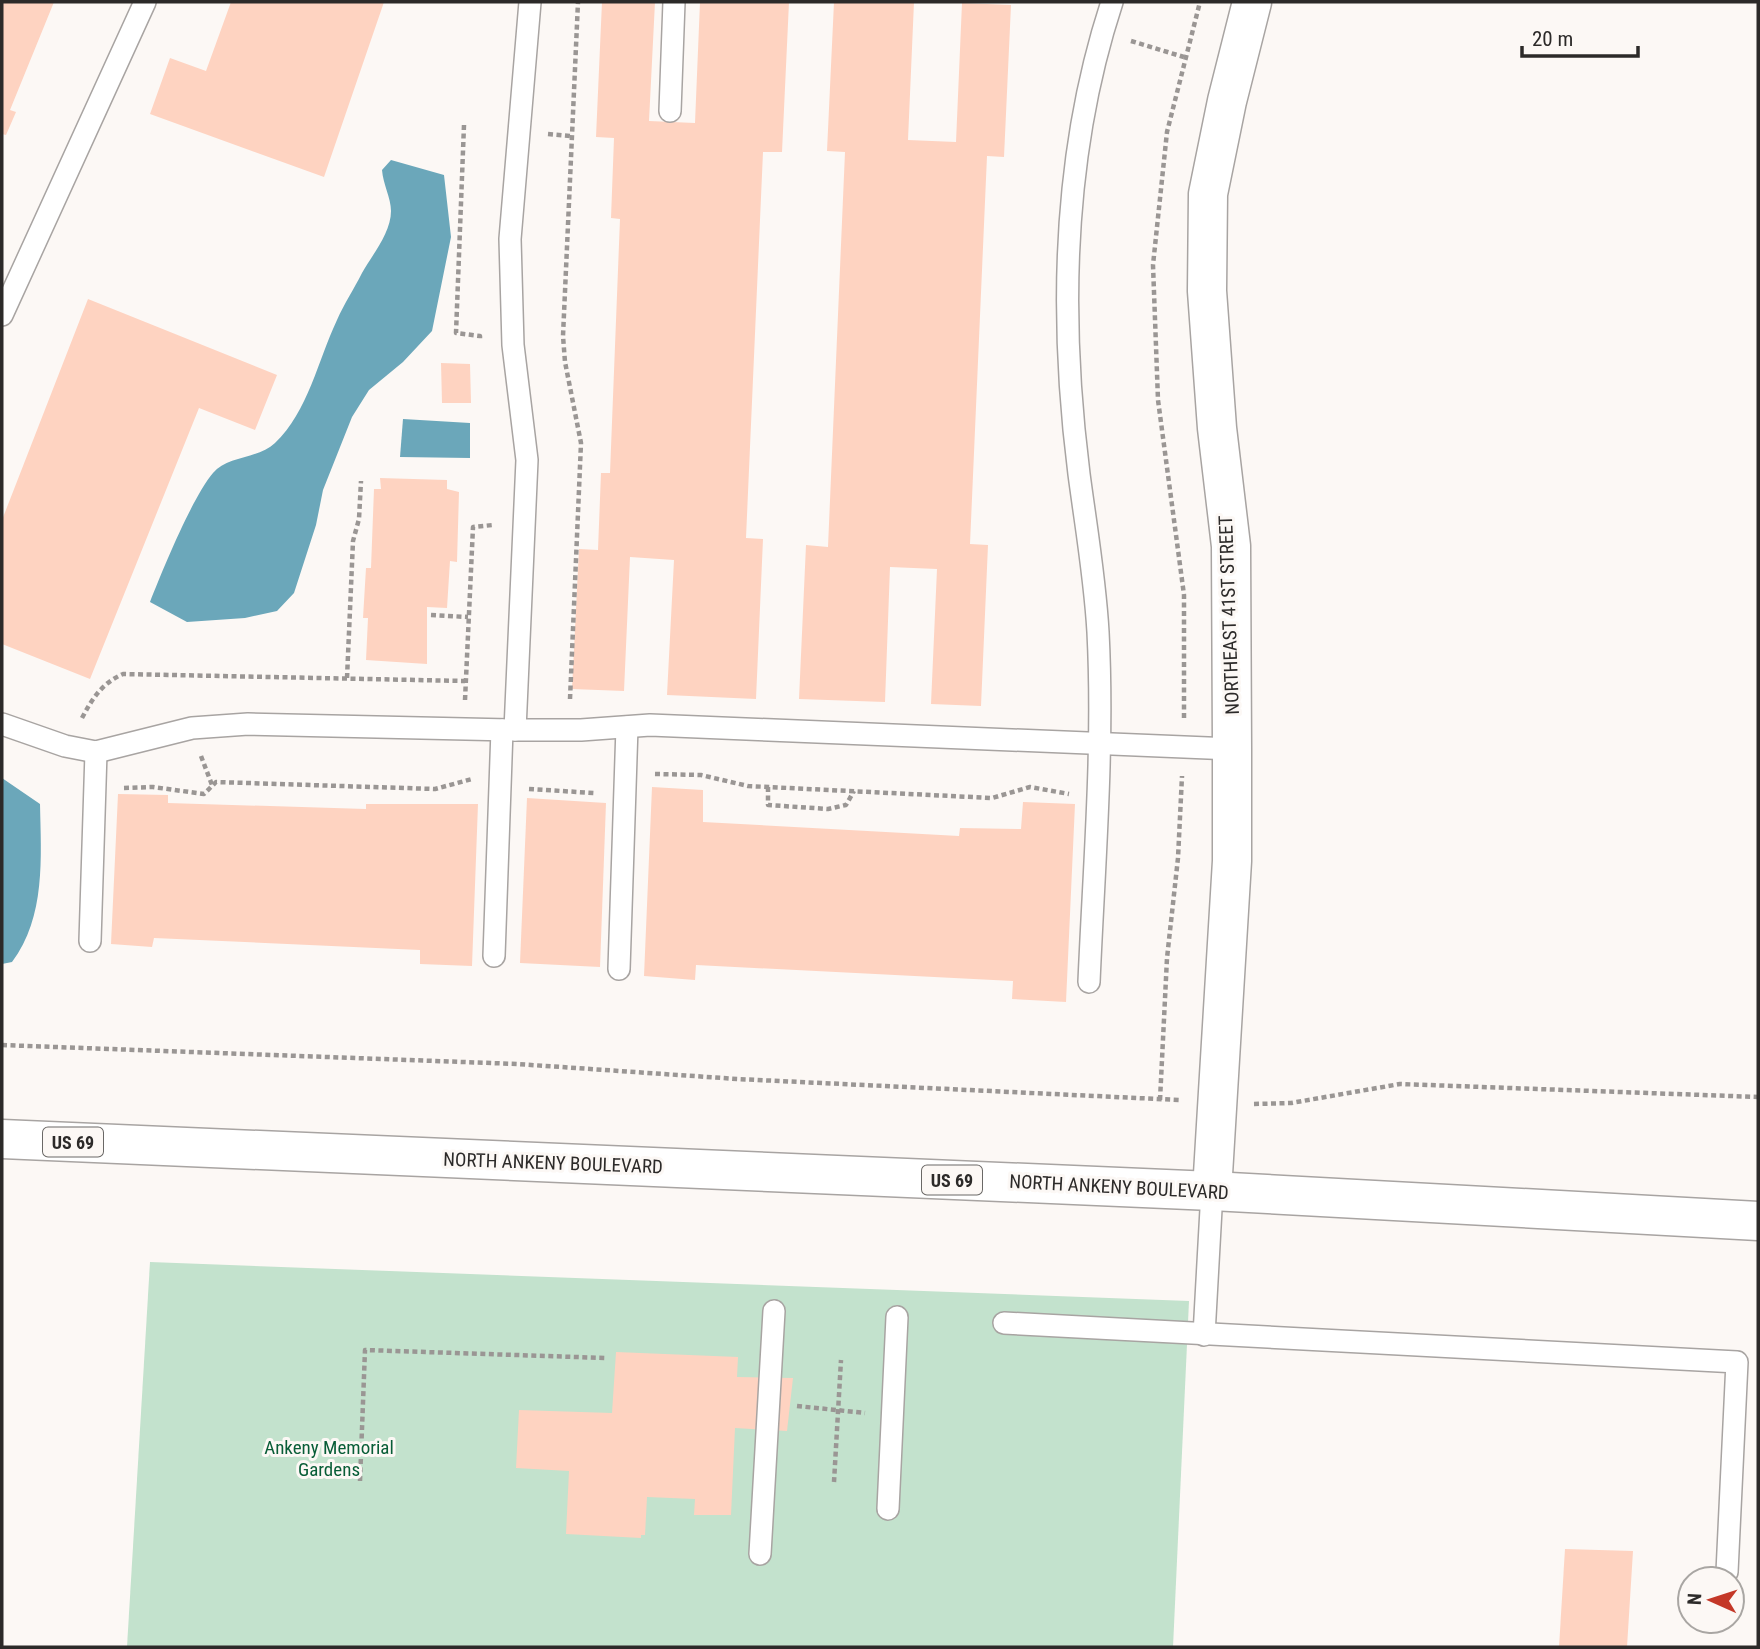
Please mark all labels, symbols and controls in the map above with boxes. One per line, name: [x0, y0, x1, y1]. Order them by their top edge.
scale bar: [1522, 14, 1638, 58]
text: 20 m: [1532, 27, 1573, 51]
street label: NORTHEAST 41ST STREET: [1214, 515, 1244, 715]
road number: US 69: [43, 1128, 103, 1156]
street label: NORTH ANKENY BOULEVARD: [443, 1148, 663, 1178]
road number: US 69: [922, 1166, 982, 1195]
street label: NORTH ANKENY BOULEVARD: [1009, 1170, 1229, 1204]
park label: Ankeny Memorial Gardens: [264, 1436, 394, 1481]
north arrow: [1676, 1565, 1746, 1635]
text: N: [1683, 1593, 1706, 1606]

